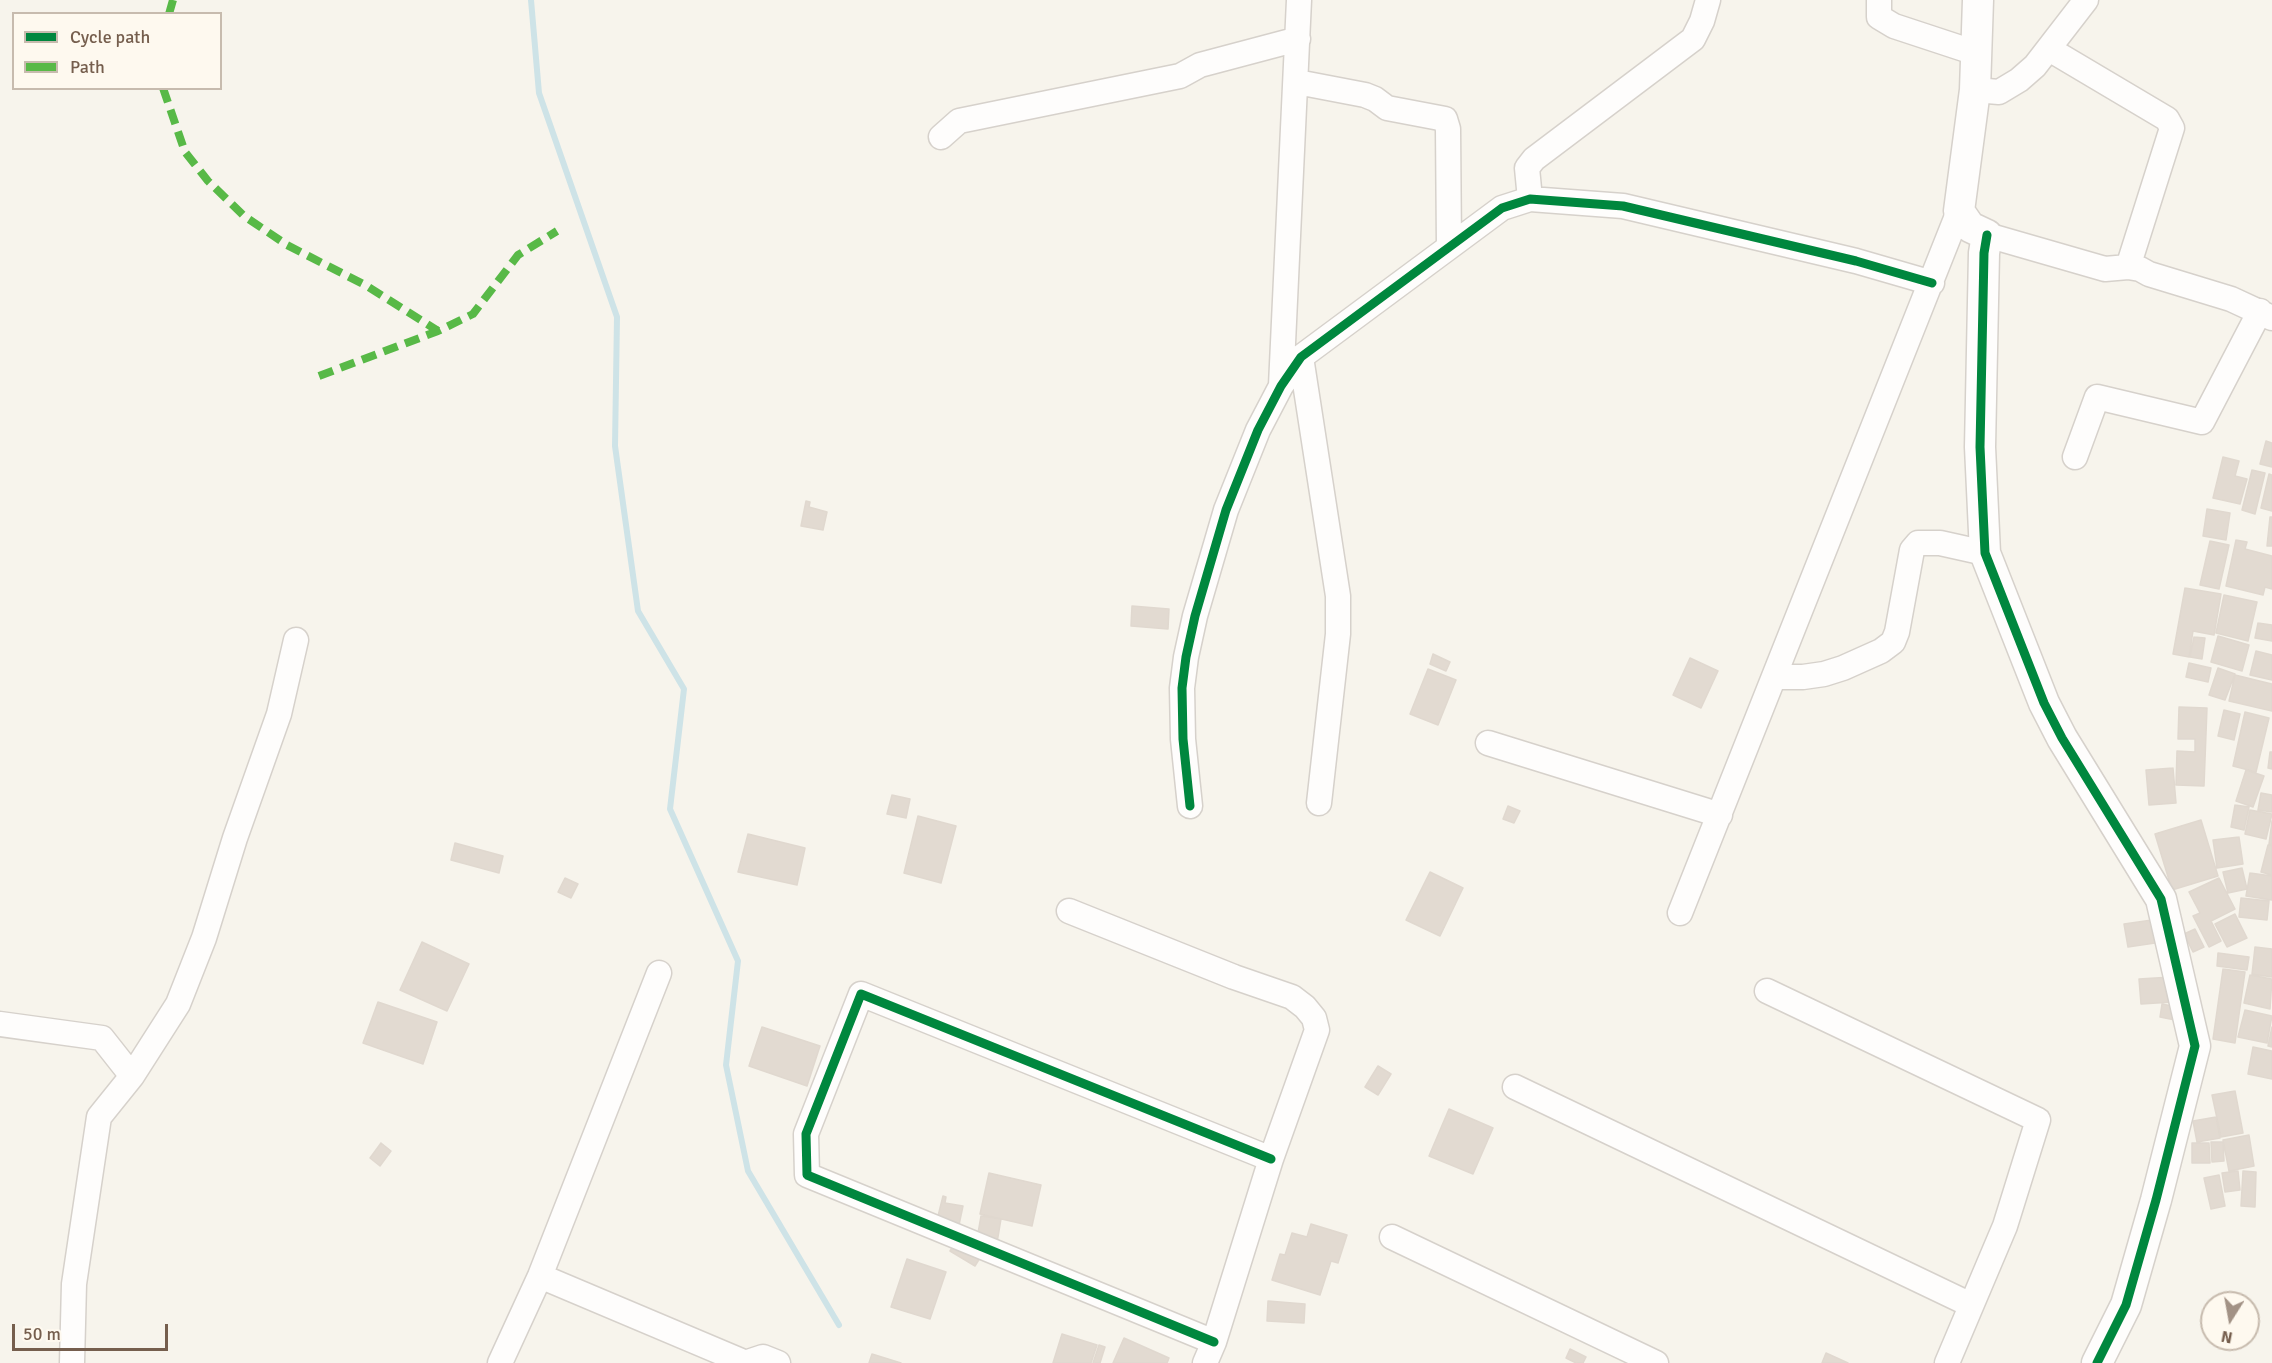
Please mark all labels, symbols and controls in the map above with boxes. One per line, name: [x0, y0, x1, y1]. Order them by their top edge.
legend: [12, 12, 222, 90]
text: Cycle path: [70, 26, 150, 48]
text: Path: [70, 56, 105, 78]
north arrow: [2200, 1291, 2260, 1351]
scale bar: [15, 1312, 171, 1350]
text: 50 m: [23, 1323, 61, 1345]
text: N: [2220, 1326, 2234, 1348]

